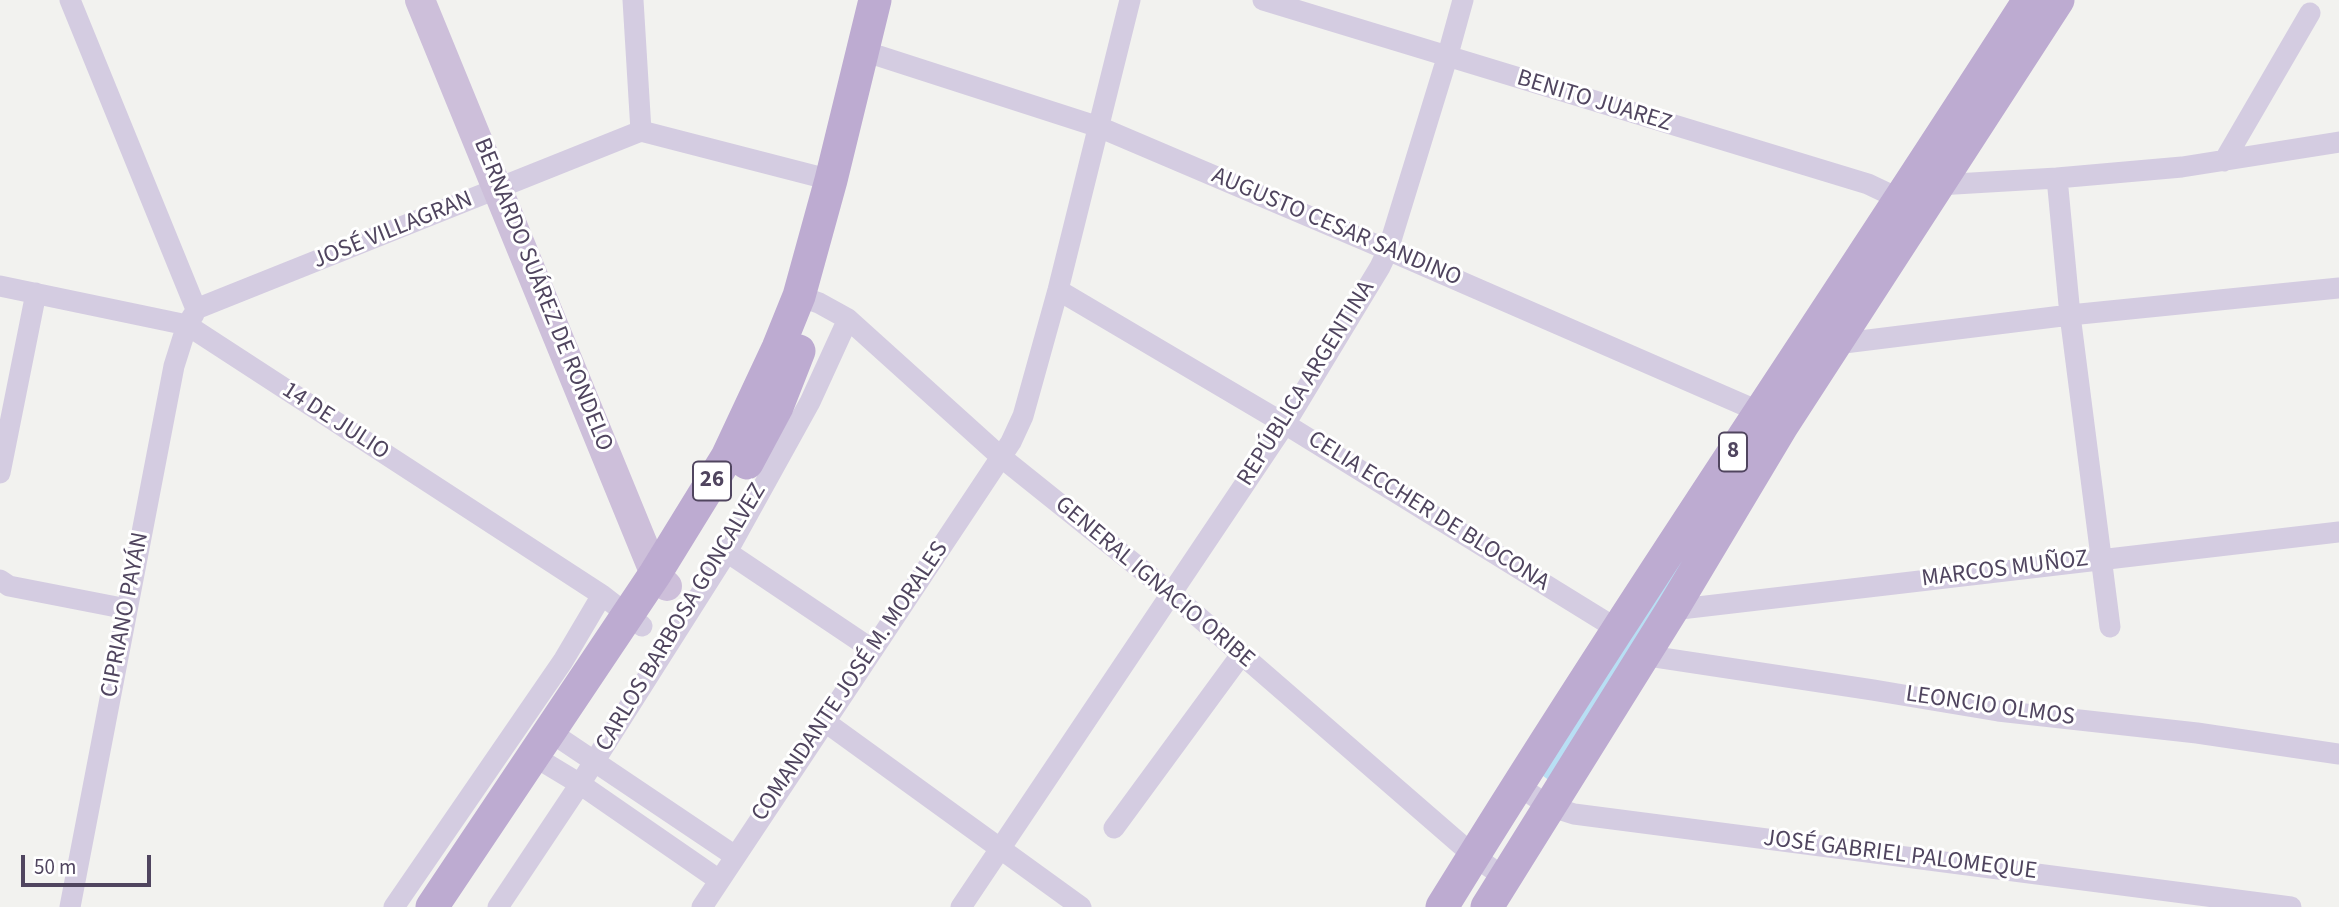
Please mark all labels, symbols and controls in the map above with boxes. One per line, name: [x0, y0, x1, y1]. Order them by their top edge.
street label: BENITO JUAREZ: [1513, 65, 1675, 139]
street label: BERNARDO SUÁREZ DE RONDELO: [466, 134, 618, 456]
street label: AUGUSTO CESAR SANDINO: [1207, 162, 1465, 294]
street label: JOSÉ VILLAGRAN: [309, 186, 477, 276]
street label: REPÚBLICA ARGENTINA: [1232, 276, 1382, 492]
street label: 14 DE JULIO: [276, 377, 394, 467]
street label: CELIA ECCHER DE BLOCONA: [1302, 426, 1554, 598]
road number: 8: [1719, 432, 1747, 472]
road number: 26: [693, 461, 731, 500]
street label: CARLOS BARBOSA GONCALVEZ: [591, 479, 773, 757]
street label: GENERAL IGNACIO ORIBE: [1048, 491, 1260, 675]
street label: CIPRIANO PAYÁN: [96, 530, 156, 700]
street label: COMANDANTE JOSÉ M. MORALES: [746, 537, 956, 827]
street label: MARCOS MUÑOZ: [1920, 545, 2090, 595]
street label: LEONCIO OLMOS: [1904, 681, 2076, 733]
street label: JOSÉ GABRIEL PALOMEQUE: [1762, 825, 2038, 887]
scale bar: [24, 841, 154, 885]
text: 50 m: [34, 852, 76, 882]

